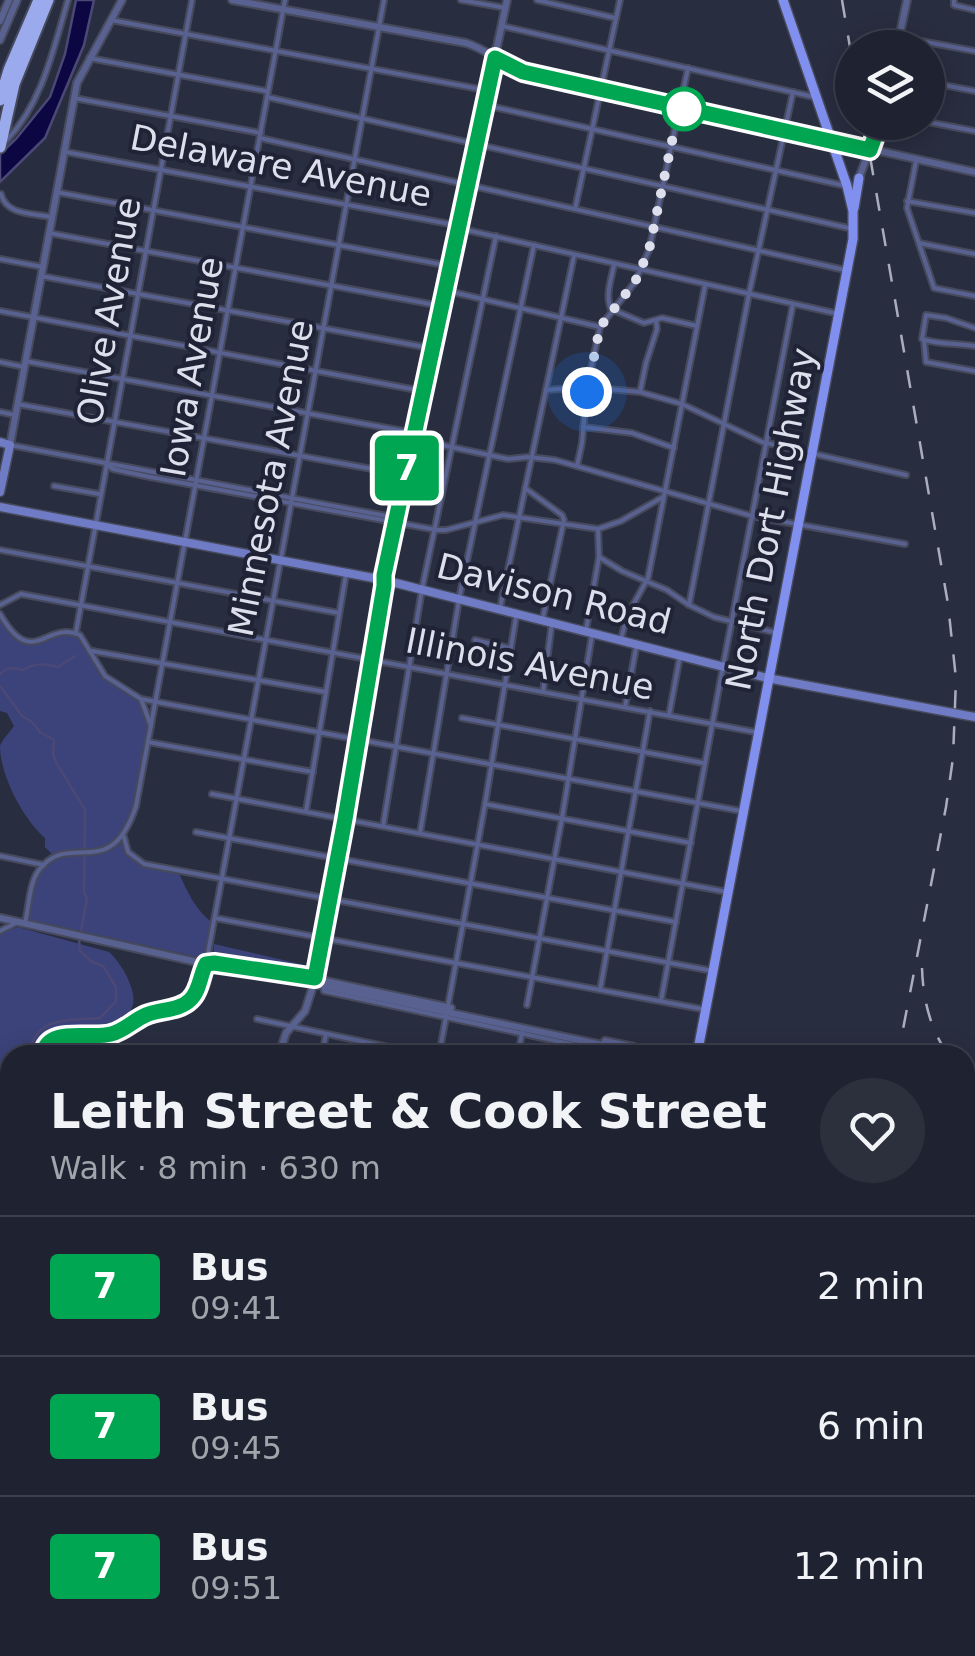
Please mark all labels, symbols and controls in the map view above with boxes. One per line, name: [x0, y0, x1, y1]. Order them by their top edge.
map controls: [835, 30, 945, 140]
button: layers: [835, 30, 945, 140]
unlabelled marker: [663, 88, 705, 130]
street label: Delaware Avenue: [127, 117, 435, 215]
street label: Olive Avenue: [69, 194, 149, 428]
street label: Iowa Avenue: [153, 254, 231, 480]
street label: Minnesota Avenue: [221, 316, 321, 640]
street label: North Dort Highway: [718, 344, 824, 694]
your location: [562, 367, 612, 417]
line badge: 7: [374, 436, 440, 500]
text: 7: [395, 448, 419, 488]
street label: Davison Road: [433, 546, 675, 642]
street label: Illinois Avenue: [402, 620, 658, 708]
button: heart: [820, 1078, 925, 1183]
text: Leith Street & Cook Street: [50, 1083, 767, 1139]
text: Walk · 8 min · 630 m: [50, 1149, 381, 1187]
text: Bus: [190, 1245, 269, 1289]
text: 2 min: [817, 1264, 925, 1308]
text: 7: [93, 1266, 117, 1306]
text: 09:41: [190, 1289, 282, 1327]
text: Bus: [190, 1385, 269, 1429]
text: 6 min: [817, 1404, 925, 1448]
text: 7: [93, 1406, 117, 1446]
text: 09:45: [190, 1429, 282, 1467]
text: Bus: [190, 1525, 269, 1569]
text: 12 min: [793, 1544, 925, 1588]
text: 7: [93, 1546, 117, 1586]
text: 09:51: [190, 1569, 282, 1607]

